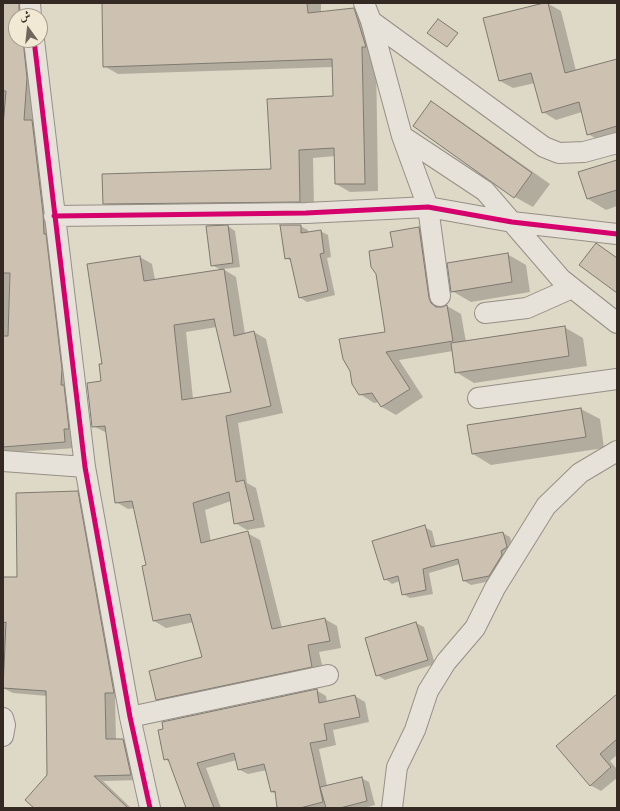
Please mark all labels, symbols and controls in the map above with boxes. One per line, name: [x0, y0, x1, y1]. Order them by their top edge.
north arrow: [8, 8, 48, 48]
text: ش: [18, 10, 32, 24]

